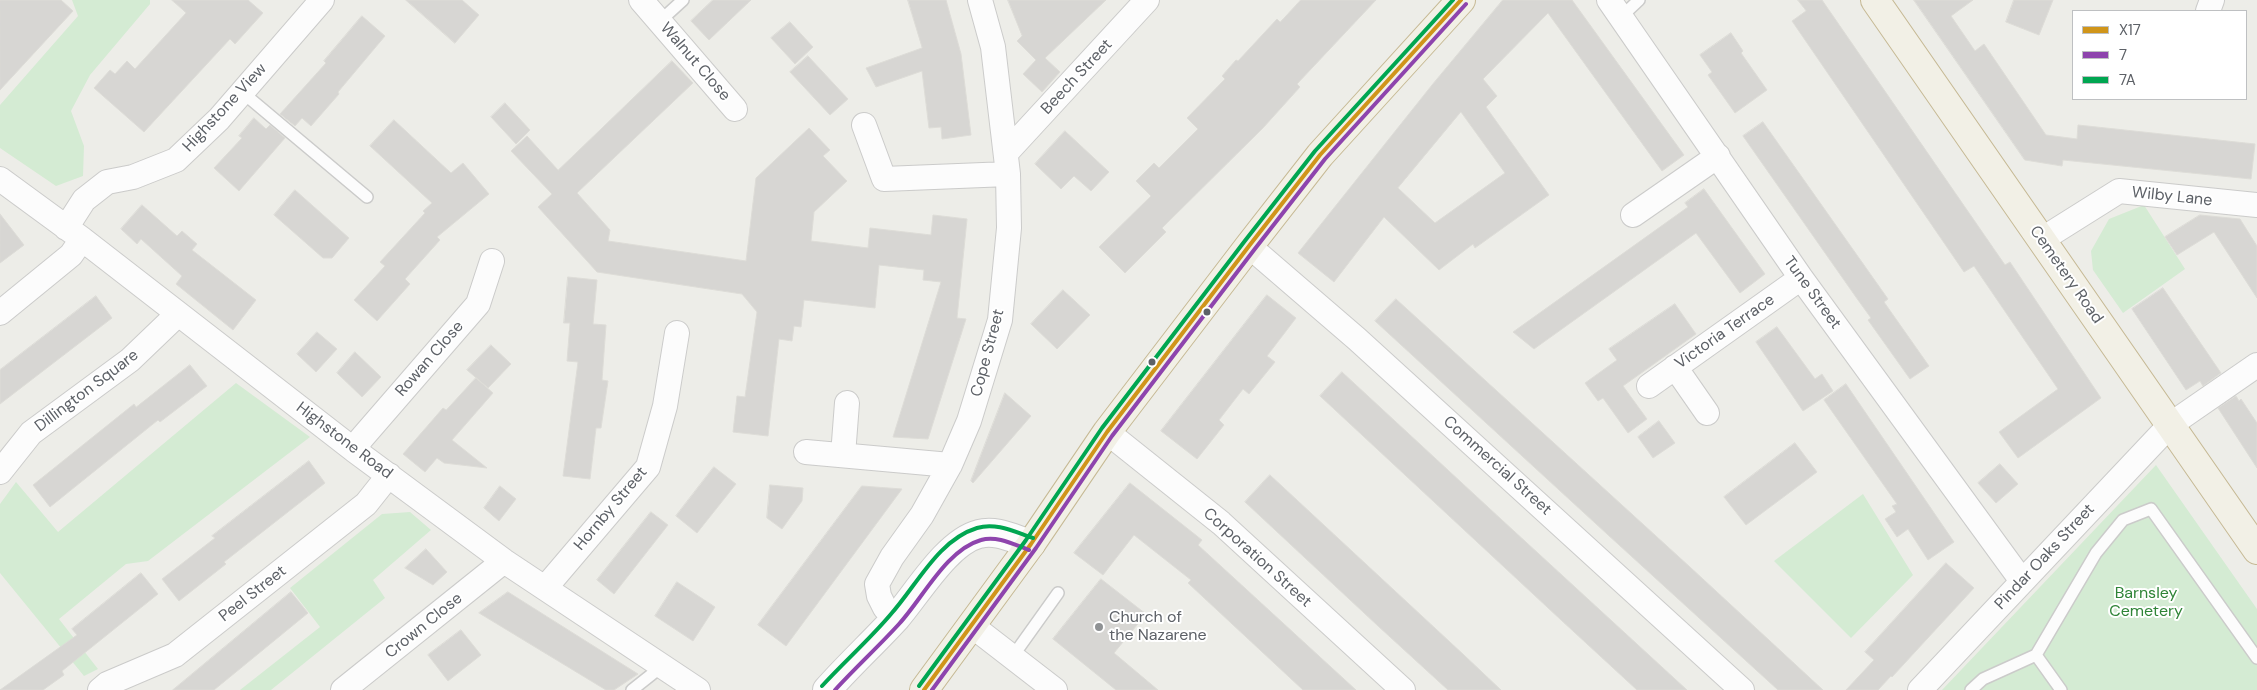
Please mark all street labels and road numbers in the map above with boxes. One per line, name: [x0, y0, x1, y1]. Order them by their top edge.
street label: Walnut Close: [656, 19, 734, 105]
street label: Beech Street: [1037, 35, 1117, 119]
street label: Highstone View: [179, 60, 271, 156]
street label: Wilby Lane: [2131, 183, 2213, 211]
street label: Cemetery Road: [2025, 222, 2107, 328]
street label: Tune Street: [1779, 253, 1845, 333]
street label: Victoria Terrace: [1672, 291, 1778, 373]
street label: Cope Street: [967, 307, 1009, 399]
street label: Rowan Close: [392, 317, 468, 401]
street label: Dillington Square: [31, 346, 143, 436]
street label: Highstone Road: [292, 398, 396, 484]
street label: Commercial Street: [1439, 412, 1555, 520]
street label: Hornby Street: [570, 463, 652, 555]
street label: Pindar Oaks Street: [1991, 500, 2099, 614]
street label: Corporation Street: [1199, 504, 1315, 612]
street label: Peel Street: [216, 562, 290, 626]
street label: Crown Close: [382, 589, 466, 663]

